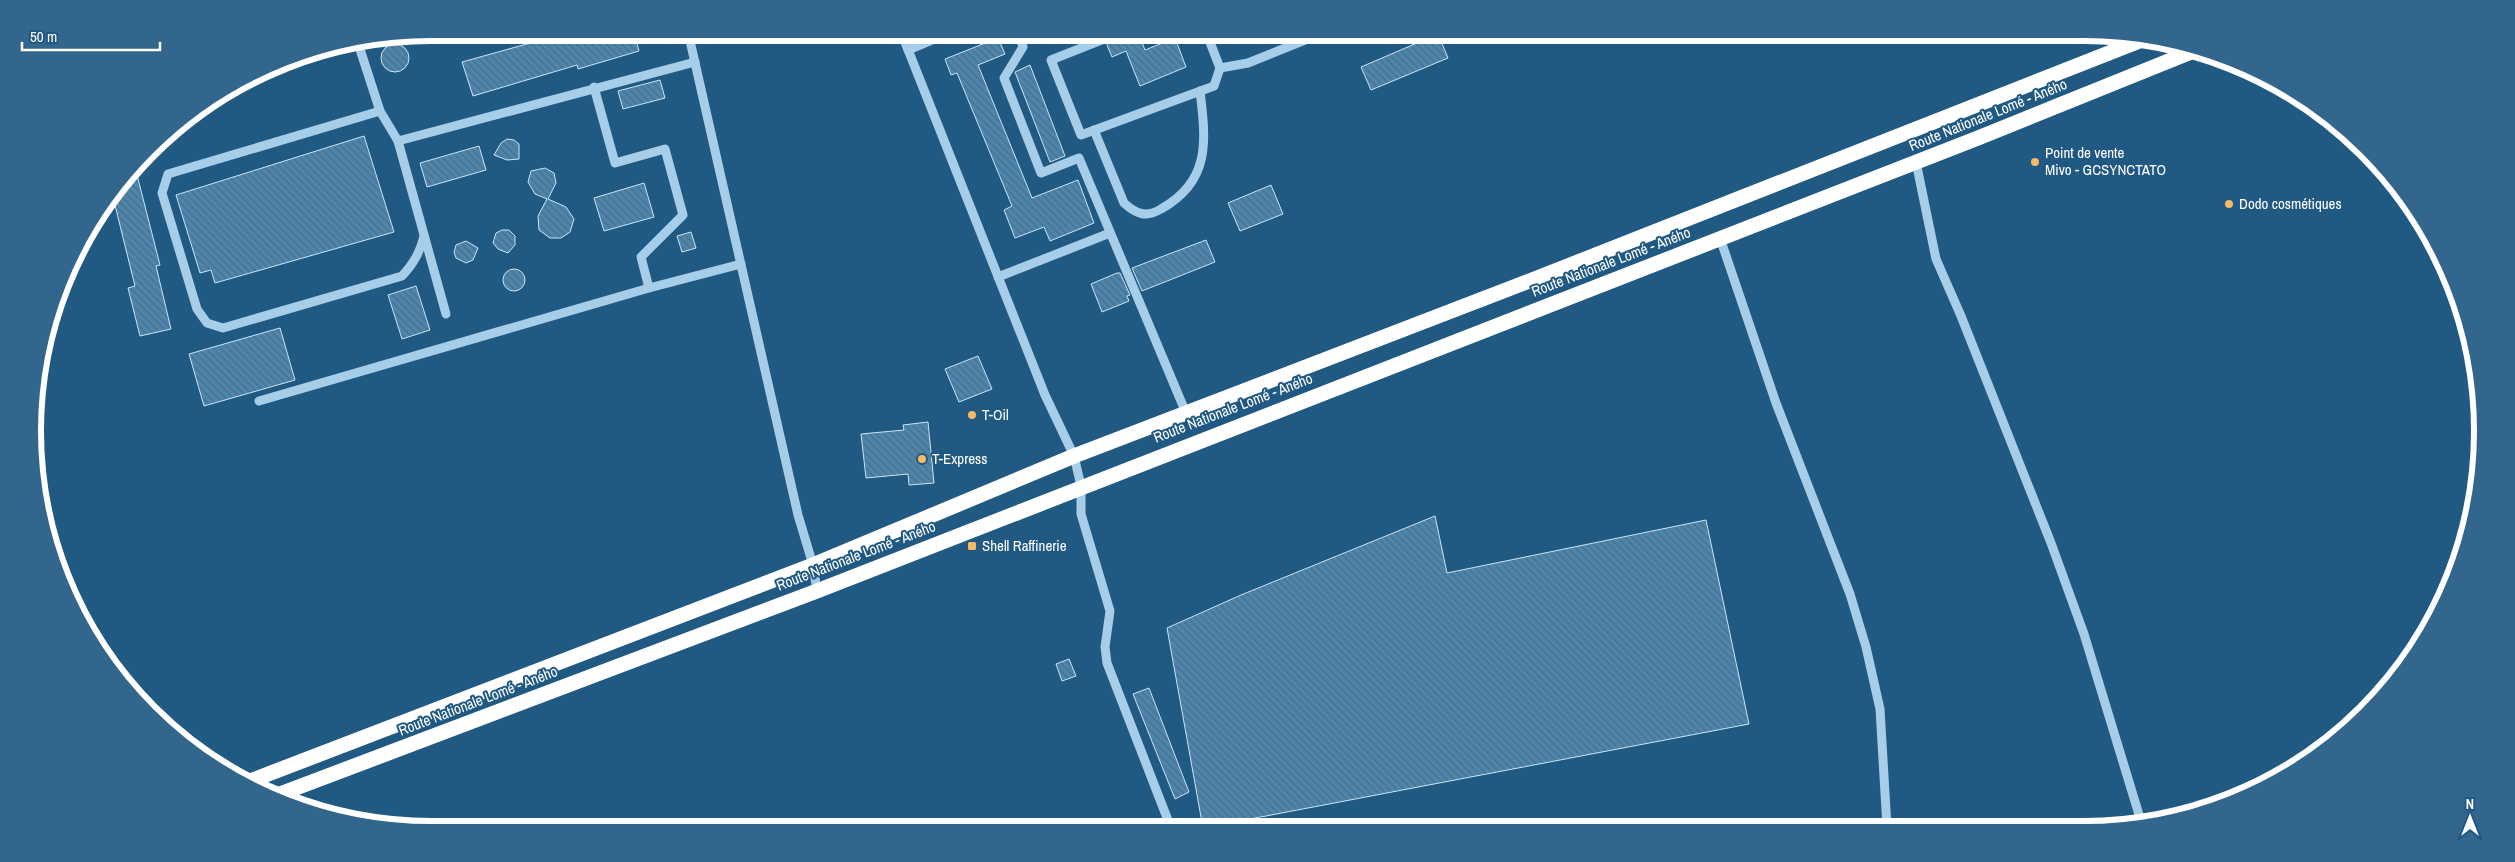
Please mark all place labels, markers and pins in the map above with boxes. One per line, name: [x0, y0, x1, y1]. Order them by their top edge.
place label: Point de vente Mivo - GCSYNCTATO: [2045, 142, 2166, 180]
marker: Point de vente Mivo - GCSYNCTATO: [2029, 156, 2041, 168]
place label: Dodo cosmétiques: [2239, 193, 2342, 214]
marker: Dodo cosmétiques: [2223, 198, 2235, 210]
place label: T-Oil: [982, 404, 1009, 425]
marker: T-Oil: [966, 409, 978, 421]
place label: T-Express: [932, 448, 987, 469]
marker: T-Express: [916, 453, 928, 465]
place label: Shell Raffinerie: [982, 535, 1067, 556]
marker: Shell Raffinerie: [966, 540, 978, 552]

